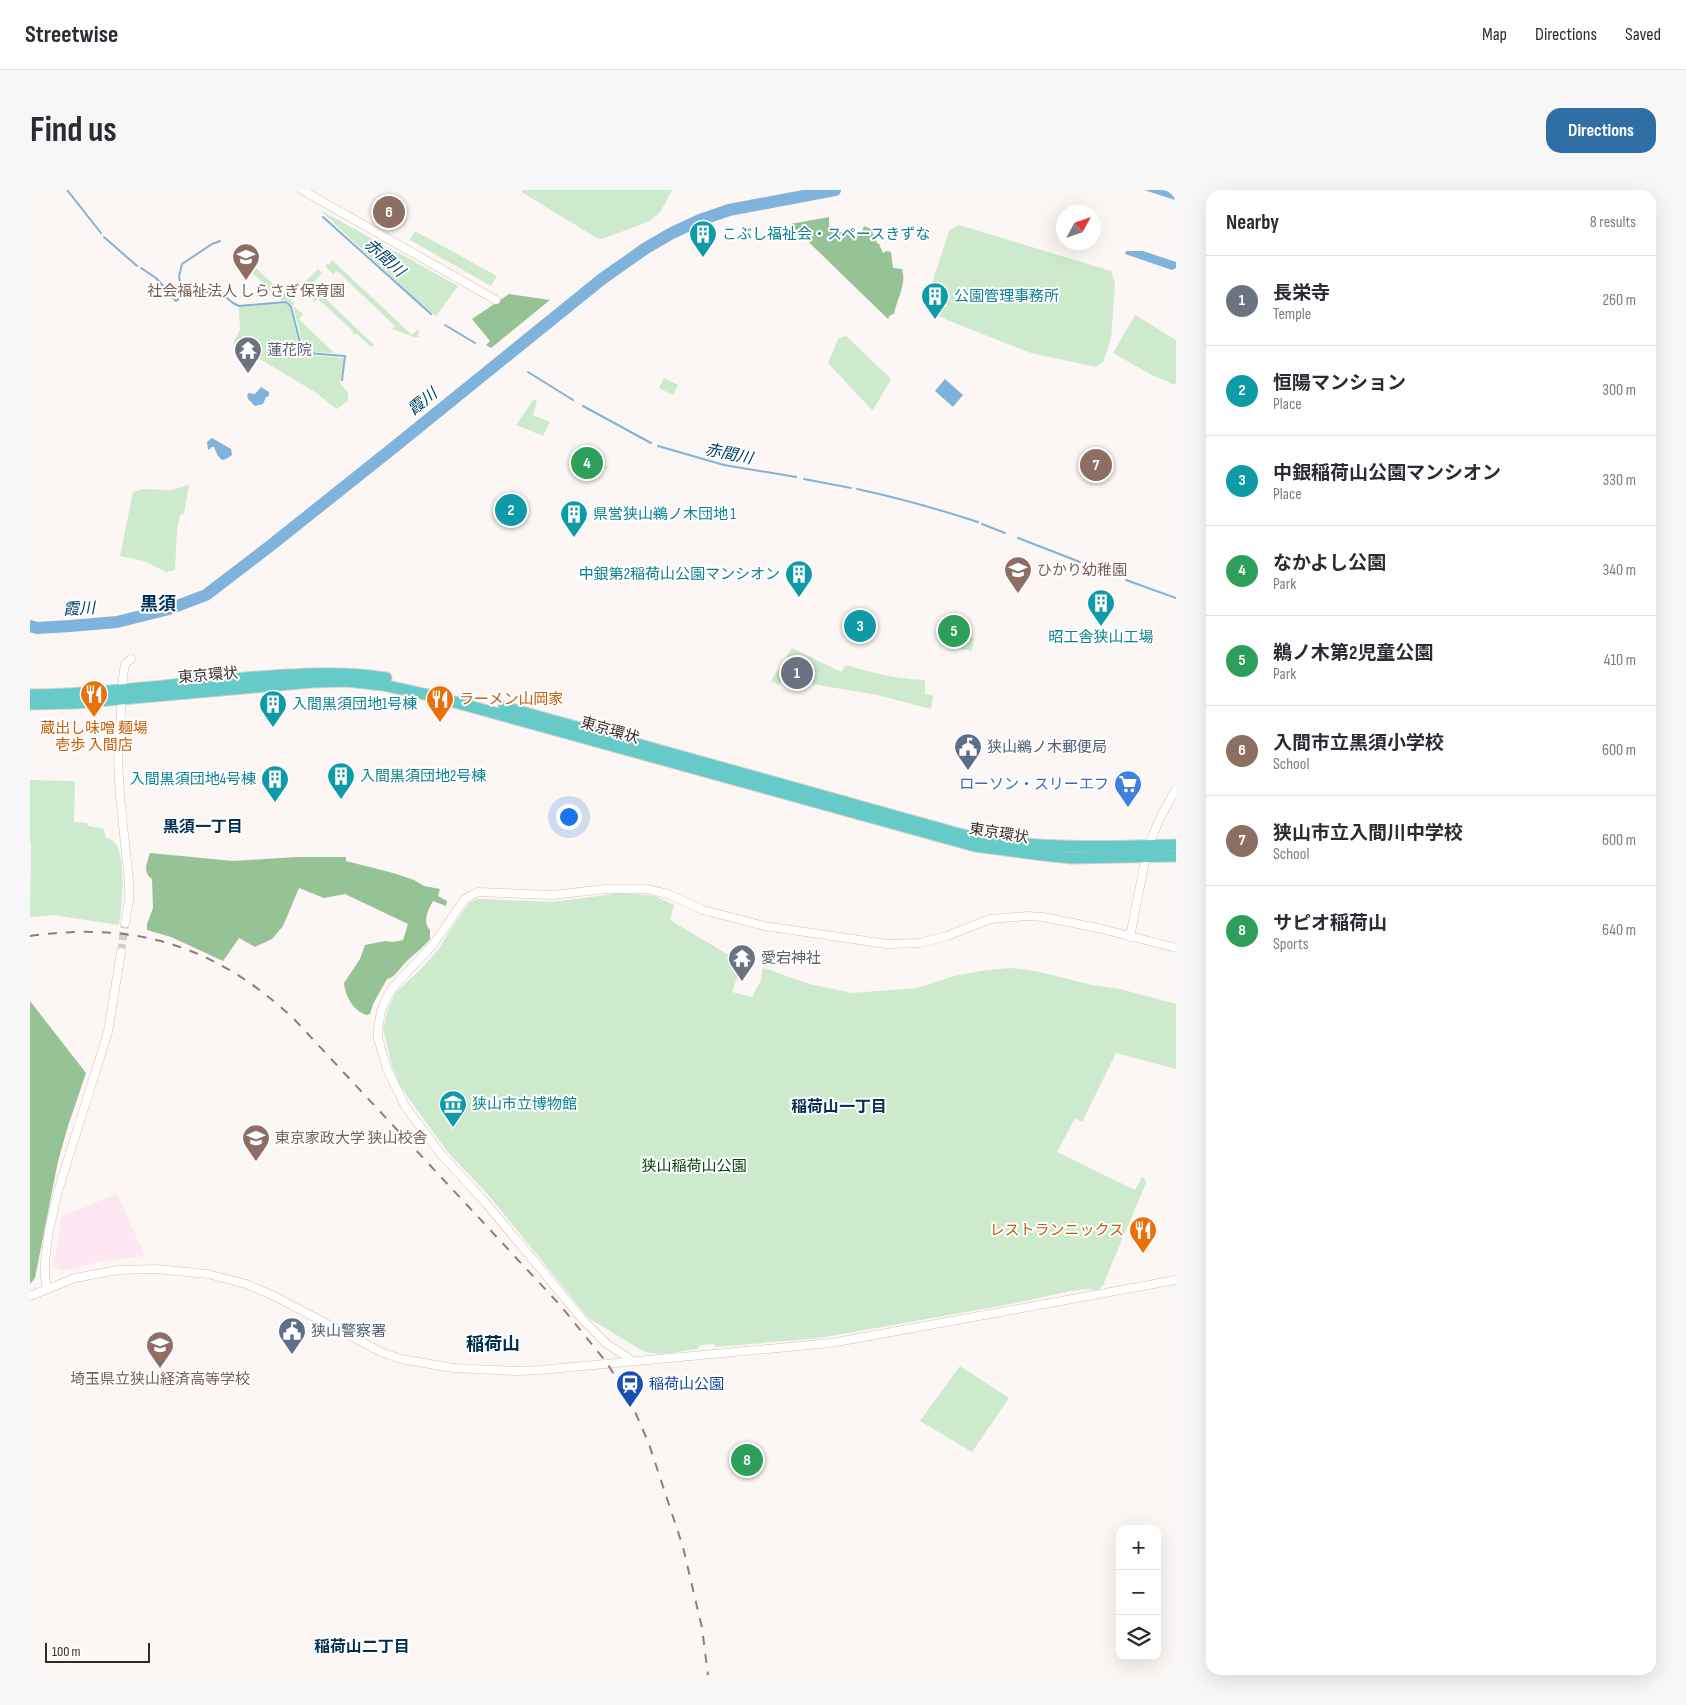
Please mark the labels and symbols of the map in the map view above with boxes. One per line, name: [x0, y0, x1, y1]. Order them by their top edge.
pin: 6: [373, 193, 405, 231]
north arrow: [1056, 205, 1101, 250]
building icon: こぶし福祉会・スペースきずな: [688, 219, 718, 258]
place label: こぶし福祉会・スペースきずな: [722, 225, 930, 244]
water label: 赤間川: [360, 235, 410, 283]
school or university icon: 社会福祉法人 しらさぎ保育園: [231, 242, 261, 281]
building icon: 公園管理事務所: [920, 281, 950, 320]
place label: 社会福祉法人 しらさぎ保育園: [147, 282, 345, 301]
place label: 公園管理事務所: [954, 287, 1059, 306]
temple icon: 蓮花院: [233, 335, 263, 374]
place label: 蓮花院: [267, 341, 312, 360]
water label: 霞川: [405, 383, 443, 420]
water label: 赤間川: [703, 440, 756, 469]
pin: 4: [571, 444, 603, 482]
pin: 7: [1080, 446, 1112, 484]
pin: 2: [495, 491, 527, 529]
building icon: 県営狭山鵜ノ木団地 1: [559, 499, 589, 538]
place label: 県営狭山鵜ノ木団地 1: [593, 505, 736, 524]
school or university icon: ひかり幼稚園: [1003, 555, 1033, 594]
building icon: 中銀第2稲荷山公園マンシオン: [784, 559, 814, 598]
place label: ひかり幼稚園: [1037, 561, 1127, 580]
place label: 中銀第2稲荷山公園マンシオン: [579, 565, 780, 584]
building icon: 昭工舎狭山工場: [1086, 588, 1116, 627]
district label: 黒須: [140, 594, 176, 615]
water label: 霞川: [63, 599, 98, 620]
pin: 3: [844, 607, 876, 645]
pin: 5: [938, 612, 970, 650]
place label: 昭工舎狭山工場: [1048, 628, 1154, 647]
pin: 1: [781, 654, 813, 692]
street label: 東京環状: [177, 663, 239, 688]
restaurant icon: 蔵出し味噌 麺場 壱歩 入間店: [79, 679, 109, 718]
restaurant icon: ラーメン山岡家: [425, 684, 455, 723]
building icon: 入間黒須団地1号棟: [258, 689, 288, 728]
place label: ラーメン山岡家: [459, 690, 563, 709]
place label: 入間黒須団地1号棟: [292, 695, 417, 714]
street label: 東京環状: [578, 713, 641, 748]
place label: 蔵出し味噌 麺場 壱歩 入間店: [40, 719, 148, 755]
public building icon: 狭山鵜ノ木郵便局: [953, 732, 983, 771]
place label: 狭山鵜ノ木郵便局: [987, 738, 1107, 757]
building icon: 入間黒須団地2号棟: [326, 761, 356, 800]
building icon: 入間黒須団地4号棟: [260, 764, 290, 803]
place label: 入間黒須団地2号棟: [360, 767, 486, 786]
supermarket icon: ローソン・スリーエフ: [1113, 769, 1143, 808]
place label: 入間黒須団地4号棟: [130, 770, 256, 789]
place label: ローソン・スリーエフ: [959, 775, 1109, 794]
your location: [556, 804, 582, 830]
district label: 黒須一丁目: [163, 818, 243, 837]
street label: 東京環状: [968, 819, 1030, 848]
temple icon: 愛宕神社: [727, 943, 757, 982]
place label: 愛宕神社: [761, 949, 821, 968]
museum icon: 狭山市立博物館: [438, 1089, 468, 1128]
place label: 狭山市立博物館: [472, 1095, 577, 1114]
district label: 稲荷山一丁目: [791, 1098, 887, 1117]
school or university icon: 東京家政大学 狭山校舎: [241, 1123, 271, 1162]
place label: 東京家政大学 狭山校舎: [275, 1129, 427, 1148]
park label: 狭山稲荷山公園: [641, 1157, 747, 1176]
restaurant icon: レストランニックス: [1128, 1215, 1158, 1254]
place label: レストランニックス: [989, 1221, 1124, 1240]
public building icon: 狭山警察署: [277, 1316, 307, 1355]
place label: 狭山警察署: [311, 1322, 386, 1341]
school or university icon: 埼玉県立狭山経済高等学校: [145, 1330, 175, 1369]
district label: 稲荷山: [466, 1334, 520, 1355]
station icon: 稲荷山公園: [615, 1369, 645, 1408]
place label: 埼玉県立狭山経済高等学校: [70, 1370, 250, 1389]
place label: 稲荷山公園: [649, 1375, 724, 1394]
pin: 8: [731, 1441, 763, 1479]
district label: 稲荷山二丁目: [314, 1638, 410, 1657]
scale bar: [45, 1640, 150, 1663]

